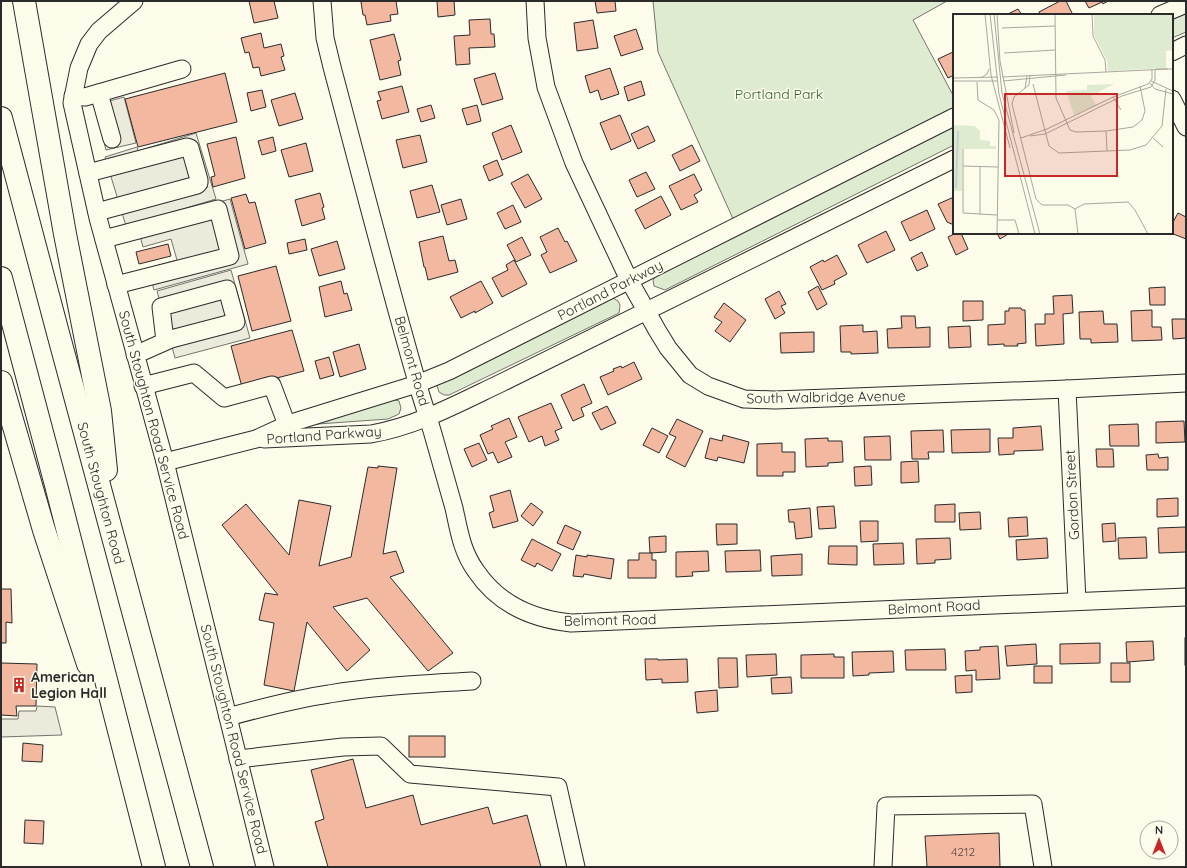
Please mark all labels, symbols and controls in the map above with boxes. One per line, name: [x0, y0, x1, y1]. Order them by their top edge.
inset map: [953, 14, 1173, 234]
park label: Portland Park: [735, 85, 823, 103]
street label: Portland Parkway: [554, 256, 666, 324]
street label: South Stoughton Road Service Road: [115, 309, 193, 541]
street label: Belmont Road: [391, 314, 433, 408]
street label: South Walbridge Avenue: [746, 387, 906, 407]
street label: South Stoughton Road: [73, 420, 129, 566]
street label: Portland Parkway: [266, 422, 382, 448]
street label: Gordon Street: [1061, 449, 1083, 541]
street label: Belmont Road: [887, 596, 981, 618]
street label: Belmont Road: [563, 610, 657, 630]
street label: South Stoughton Road Service Road: [197, 622, 271, 856]
place label: American Legion Hall: [31, 668, 107, 702]
building icon: American Legion Hall: [10, 676, 28, 694]
north arrow: [1139, 820, 1179, 860]
text: N: [1155, 823, 1163, 837]
house number: 4212: [951, 844, 975, 859]

